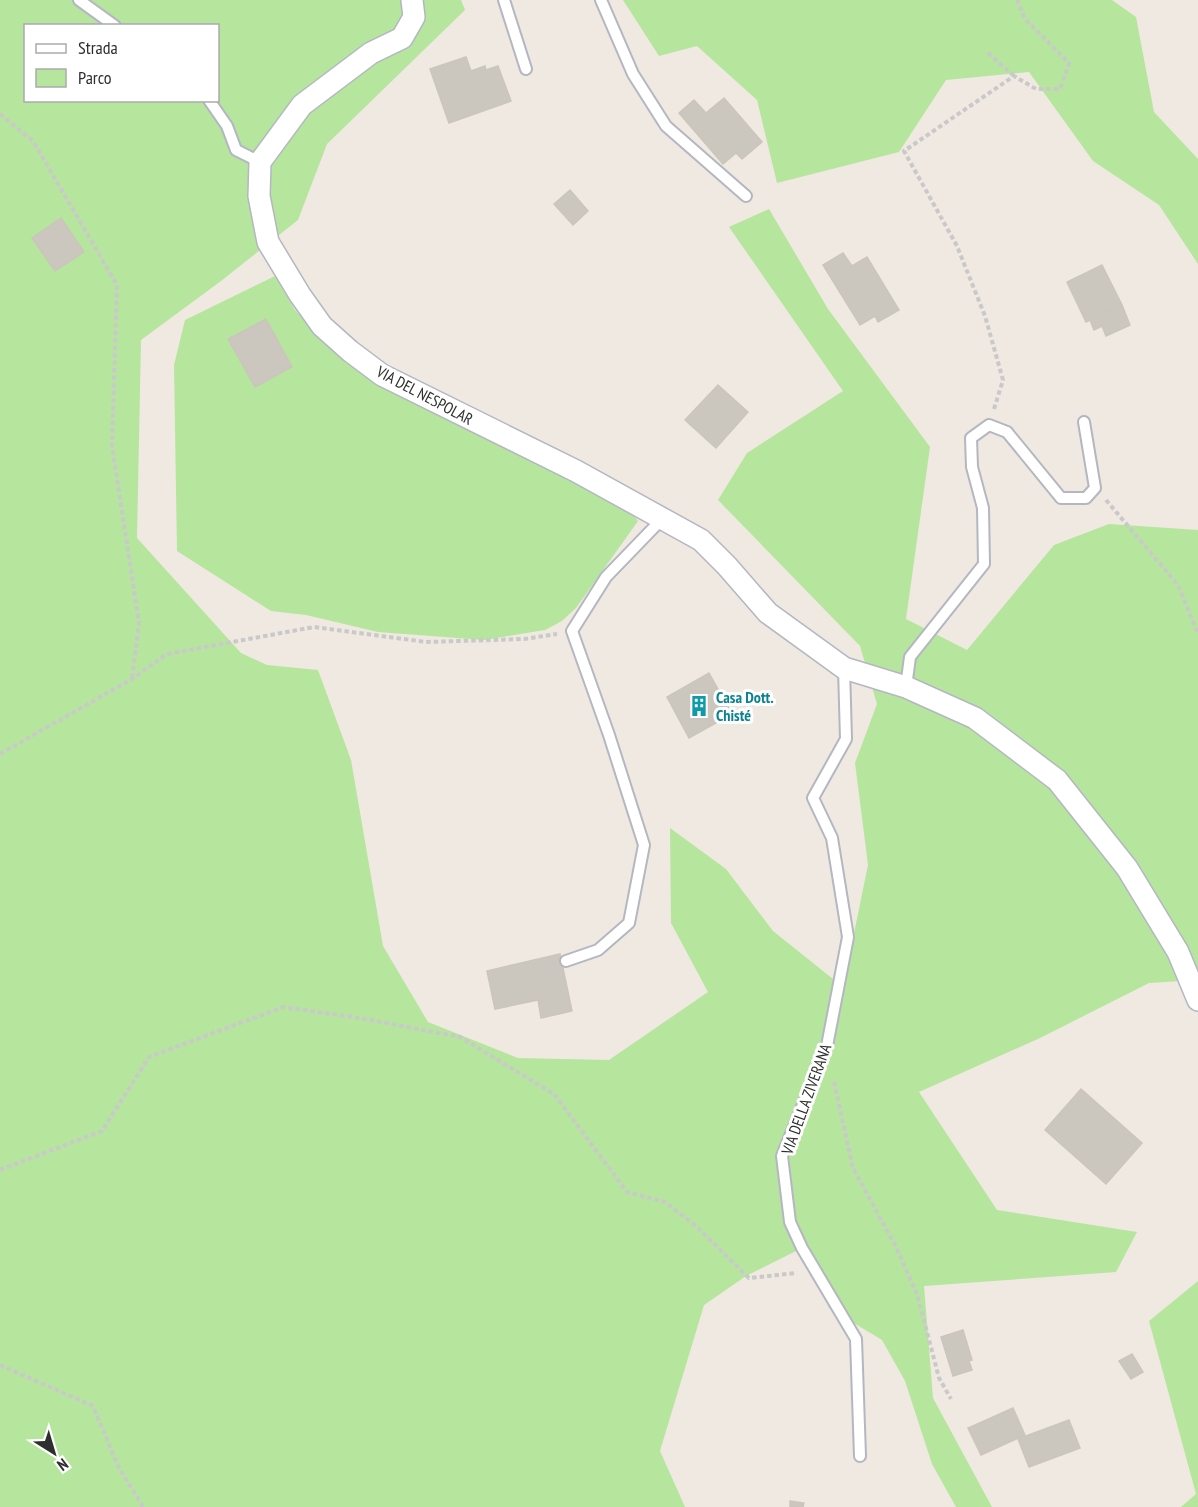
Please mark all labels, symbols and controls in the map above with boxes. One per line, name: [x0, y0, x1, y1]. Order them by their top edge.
legend: [24, 24, 219, 102]
text: Strada: [78, 36, 118, 59]
text: Parco: [78, 66, 112, 89]
street label: VIA DEL NESPOLAR: [372, 361, 477, 429]
place label: Casa Dott. Chisté: [716, 687, 774, 725]
building icon: Casa Dott. Chisté: [687, 694, 711, 718]
street label: VIA DELLA ZIVERANA: [776, 1040, 835, 1158]
north arrow: [24, 1423, 84, 1483]
text: N: [54, 1454, 72, 1476]

